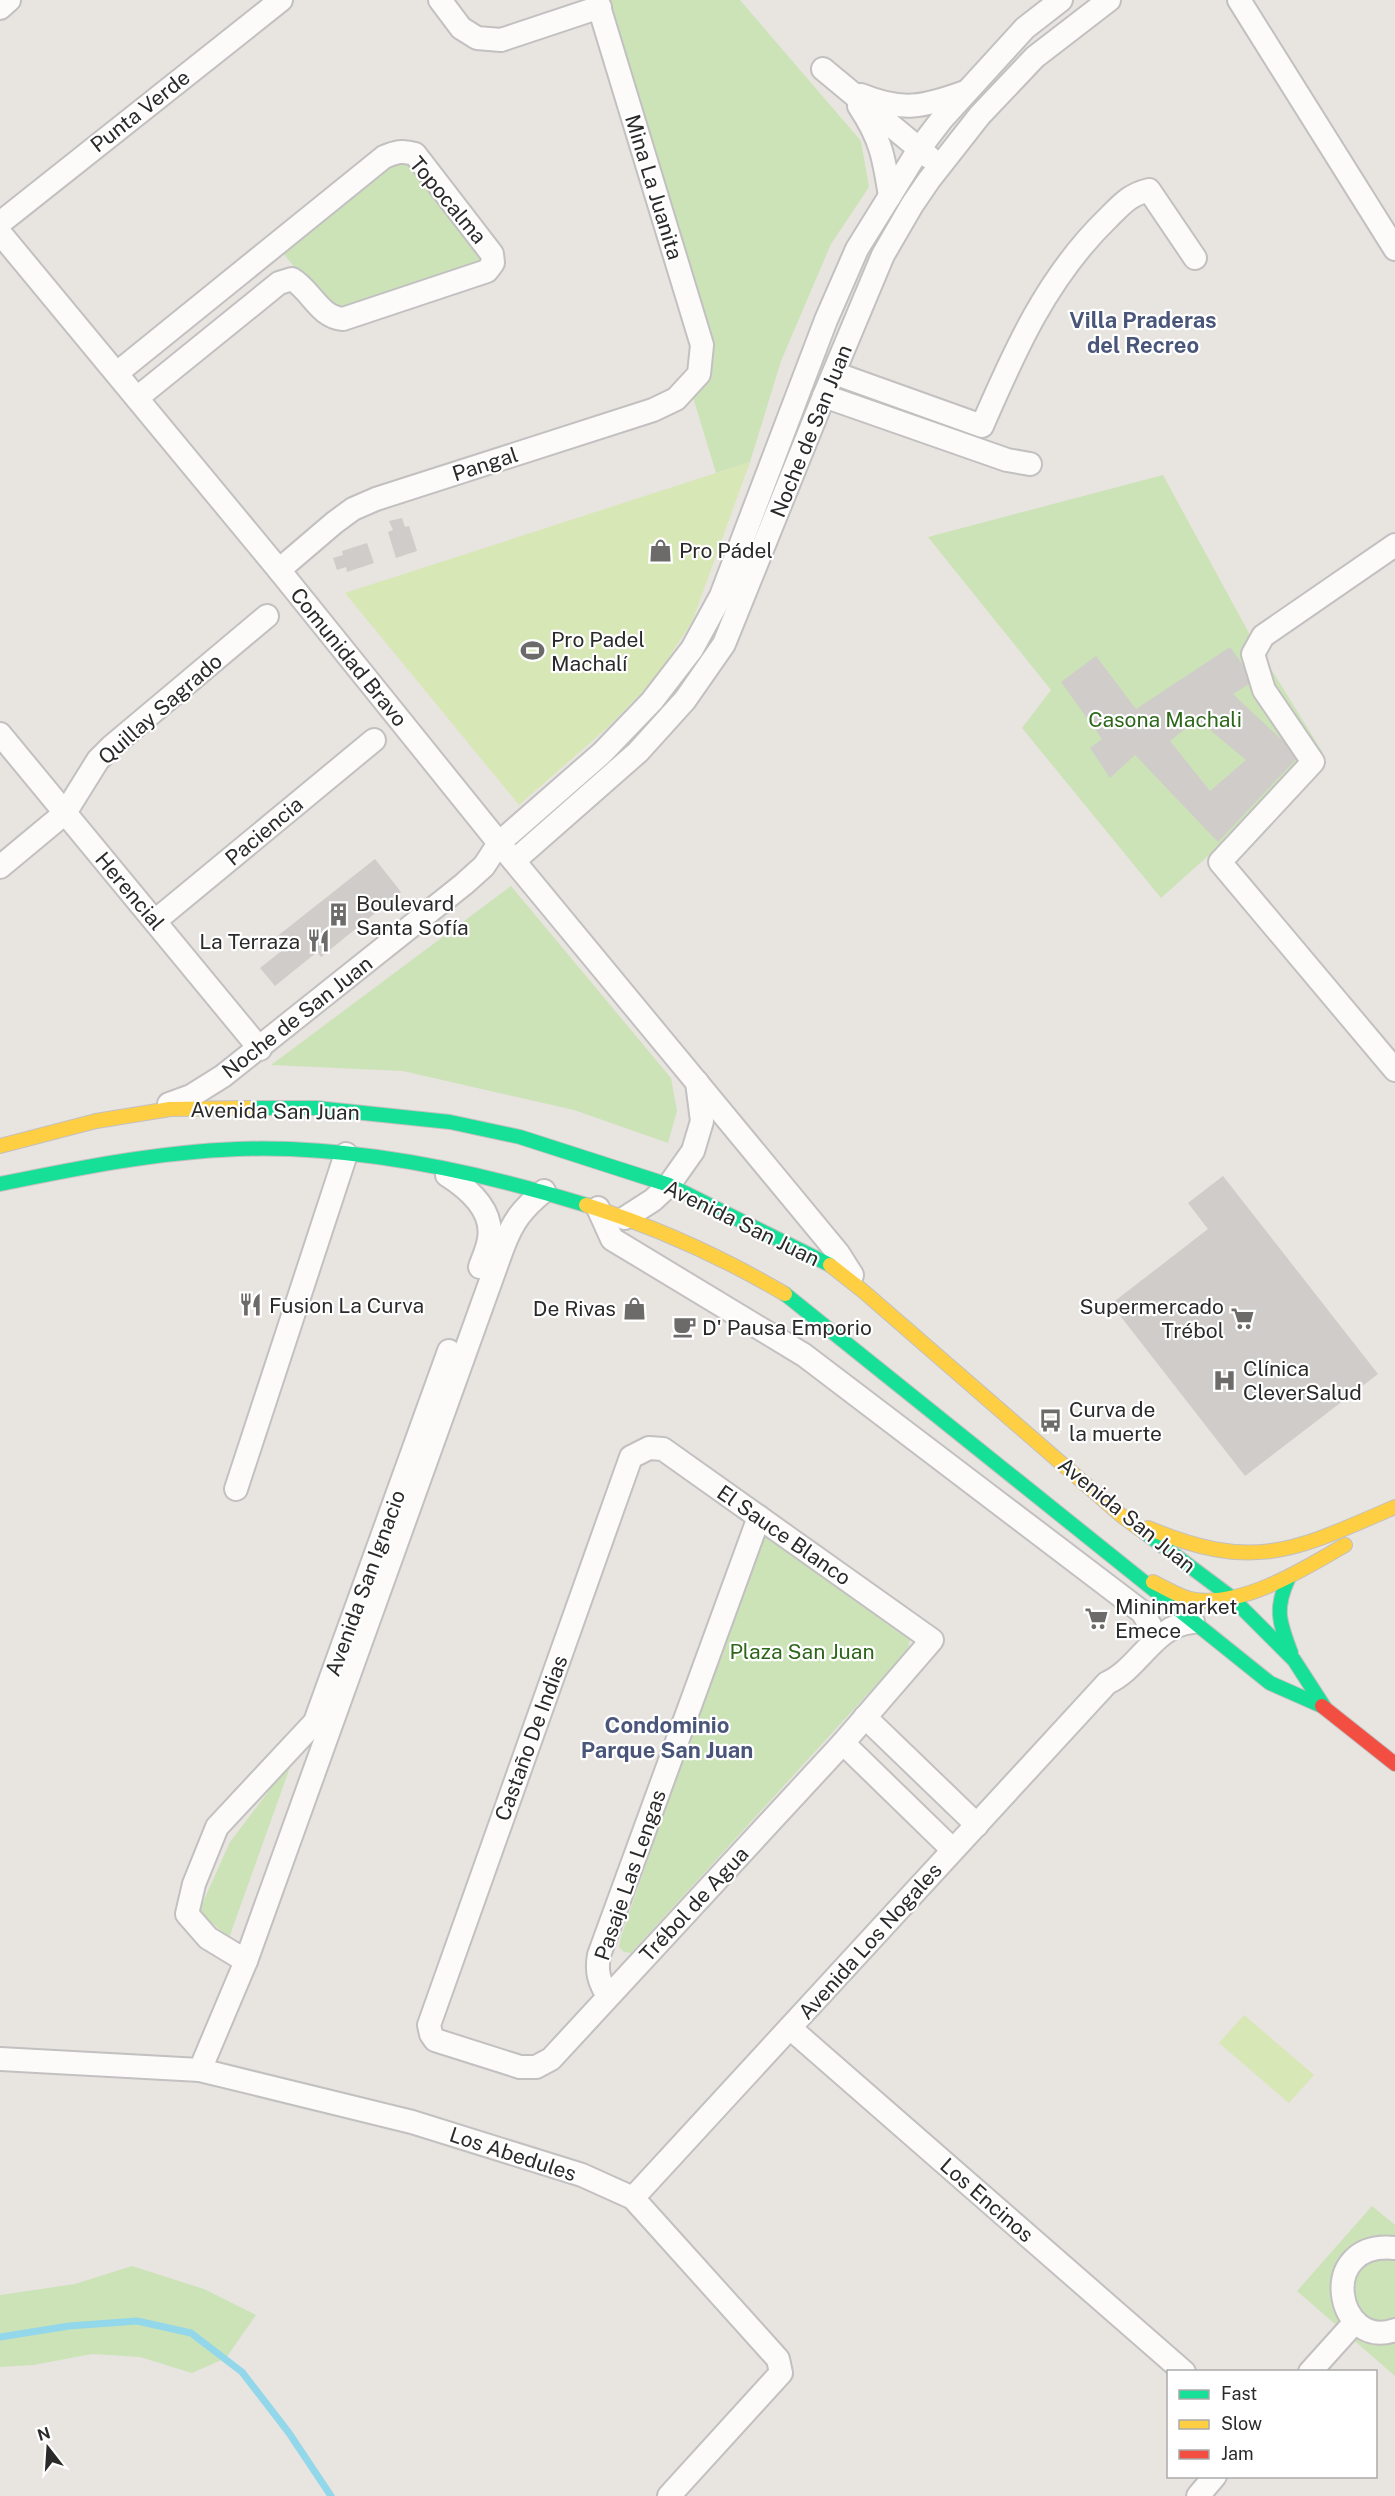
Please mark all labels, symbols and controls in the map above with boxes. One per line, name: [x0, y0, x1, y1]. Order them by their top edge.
street label: Punta Verde: [85, 64, 195, 158]
street label: Mina La Juanita: [620, 112, 688, 262]
street label: Topocalma: [404, 151, 492, 249]
district label: Villa Praderas del Recreo: [1069, 307, 1217, 358]
street label: Noche de San Juan: [765, 341, 857, 521]
street label: Pangal: [449, 442, 521, 486]
shop icon: Pro Pádel: [648, 537, 674, 563]
place label: Pro Pádel: [679, 538, 773, 563]
street label: Comunidad Bravo: [285, 583, 413, 731]
place label: Pro Padel Machalí: [551, 627, 645, 676]
sports icon: Pro Padel Machalí: [520, 638, 546, 664]
street label: Quillay Sagrado: [93, 648, 227, 770]
park label: Casona Machali: [1088, 707, 1242, 732]
street label: Paciencia: [220, 791, 308, 871]
street label: Herencial: [90, 847, 170, 935]
place label: Boulevard Santa Sofía: [356, 891, 469, 940]
building icon: Boulevard Santa Sofía: [325, 902, 351, 928]
restaurant icon: La Terraza: [305, 928, 331, 954]
place label: La Terraza: [199, 929, 300, 954]
street label: Noche de San Juan: [217, 951, 377, 1083]
street label: Avenida San Juan: [190, 1097, 360, 1125]
street label: Avenida San Juan: [660, 1175, 824, 1271]
restaurant icon: Fusion La Curva: [238, 1292, 264, 1318]
place label: Fusion La Curva: [269, 1293, 424, 1318]
place label: Supermercado Trébol: [1080, 1294, 1224, 1343]
shop icon: De Rivas: [621, 1295, 647, 1321]
place label: De Rivas: [533, 1296, 616, 1321]
supermarket icon: Supermercado Trébol: [1229, 1305, 1255, 1331]
cafe icon: D' Pausa Emporio: [671, 1314, 697, 1340]
place label: D' Pausa Emporio: [702, 1315, 872, 1340]
place label: Clínica CleverSalud: [1243, 1356, 1362, 1405]
hospital icon: Clínica CleverSalud: [1212, 1367, 1238, 1393]
place label: Curva de la muerte: [1069, 1397, 1162, 1446]
bus stop icon: Curva de la muerte: [1038, 1408, 1064, 1434]
street label: Avenida San Juan: [1053, 1452, 1201, 1578]
street label: El Sauce Blanco: [712, 1480, 856, 1590]
street label: Avenida San Ignacio: [320, 1487, 410, 1679]
place label: Mininmarket Emece: [1115, 1594, 1237, 1643]
supermarket icon: Mininmarket Emece: [1084, 1605, 1110, 1631]
park label: Plaza San Juan: [729, 1639, 875, 1664]
street label: Castaño De Indias: [489, 1652, 573, 1824]
district label: Condominio Parque San Juan: [581, 1712, 753, 1763]
street label: Pasaje Las Lengas: [589, 1786, 671, 1964]
street label: Trébol de Agua: [634, 1841, 754, 1967]
street label: Avenida Los Nogales: [793, 1858, 947, 2024]
street label: Los Abedules: [447, 2122, 579, 2186]
street label: Los Encinos: [935, 2153, 1039, 2247]
legend: [1167, 2370, 1377, 2478]
text: Fast: [1221, 2383, 1257, 2404]
text: Slow: [1221, 2413, 1262, 2434]
north arrow: [18, 2418, 78, 2478]
text: N: [35, 2423, 53, 2445]
text: Jam: [1221, 2443, 1254, 2464]

